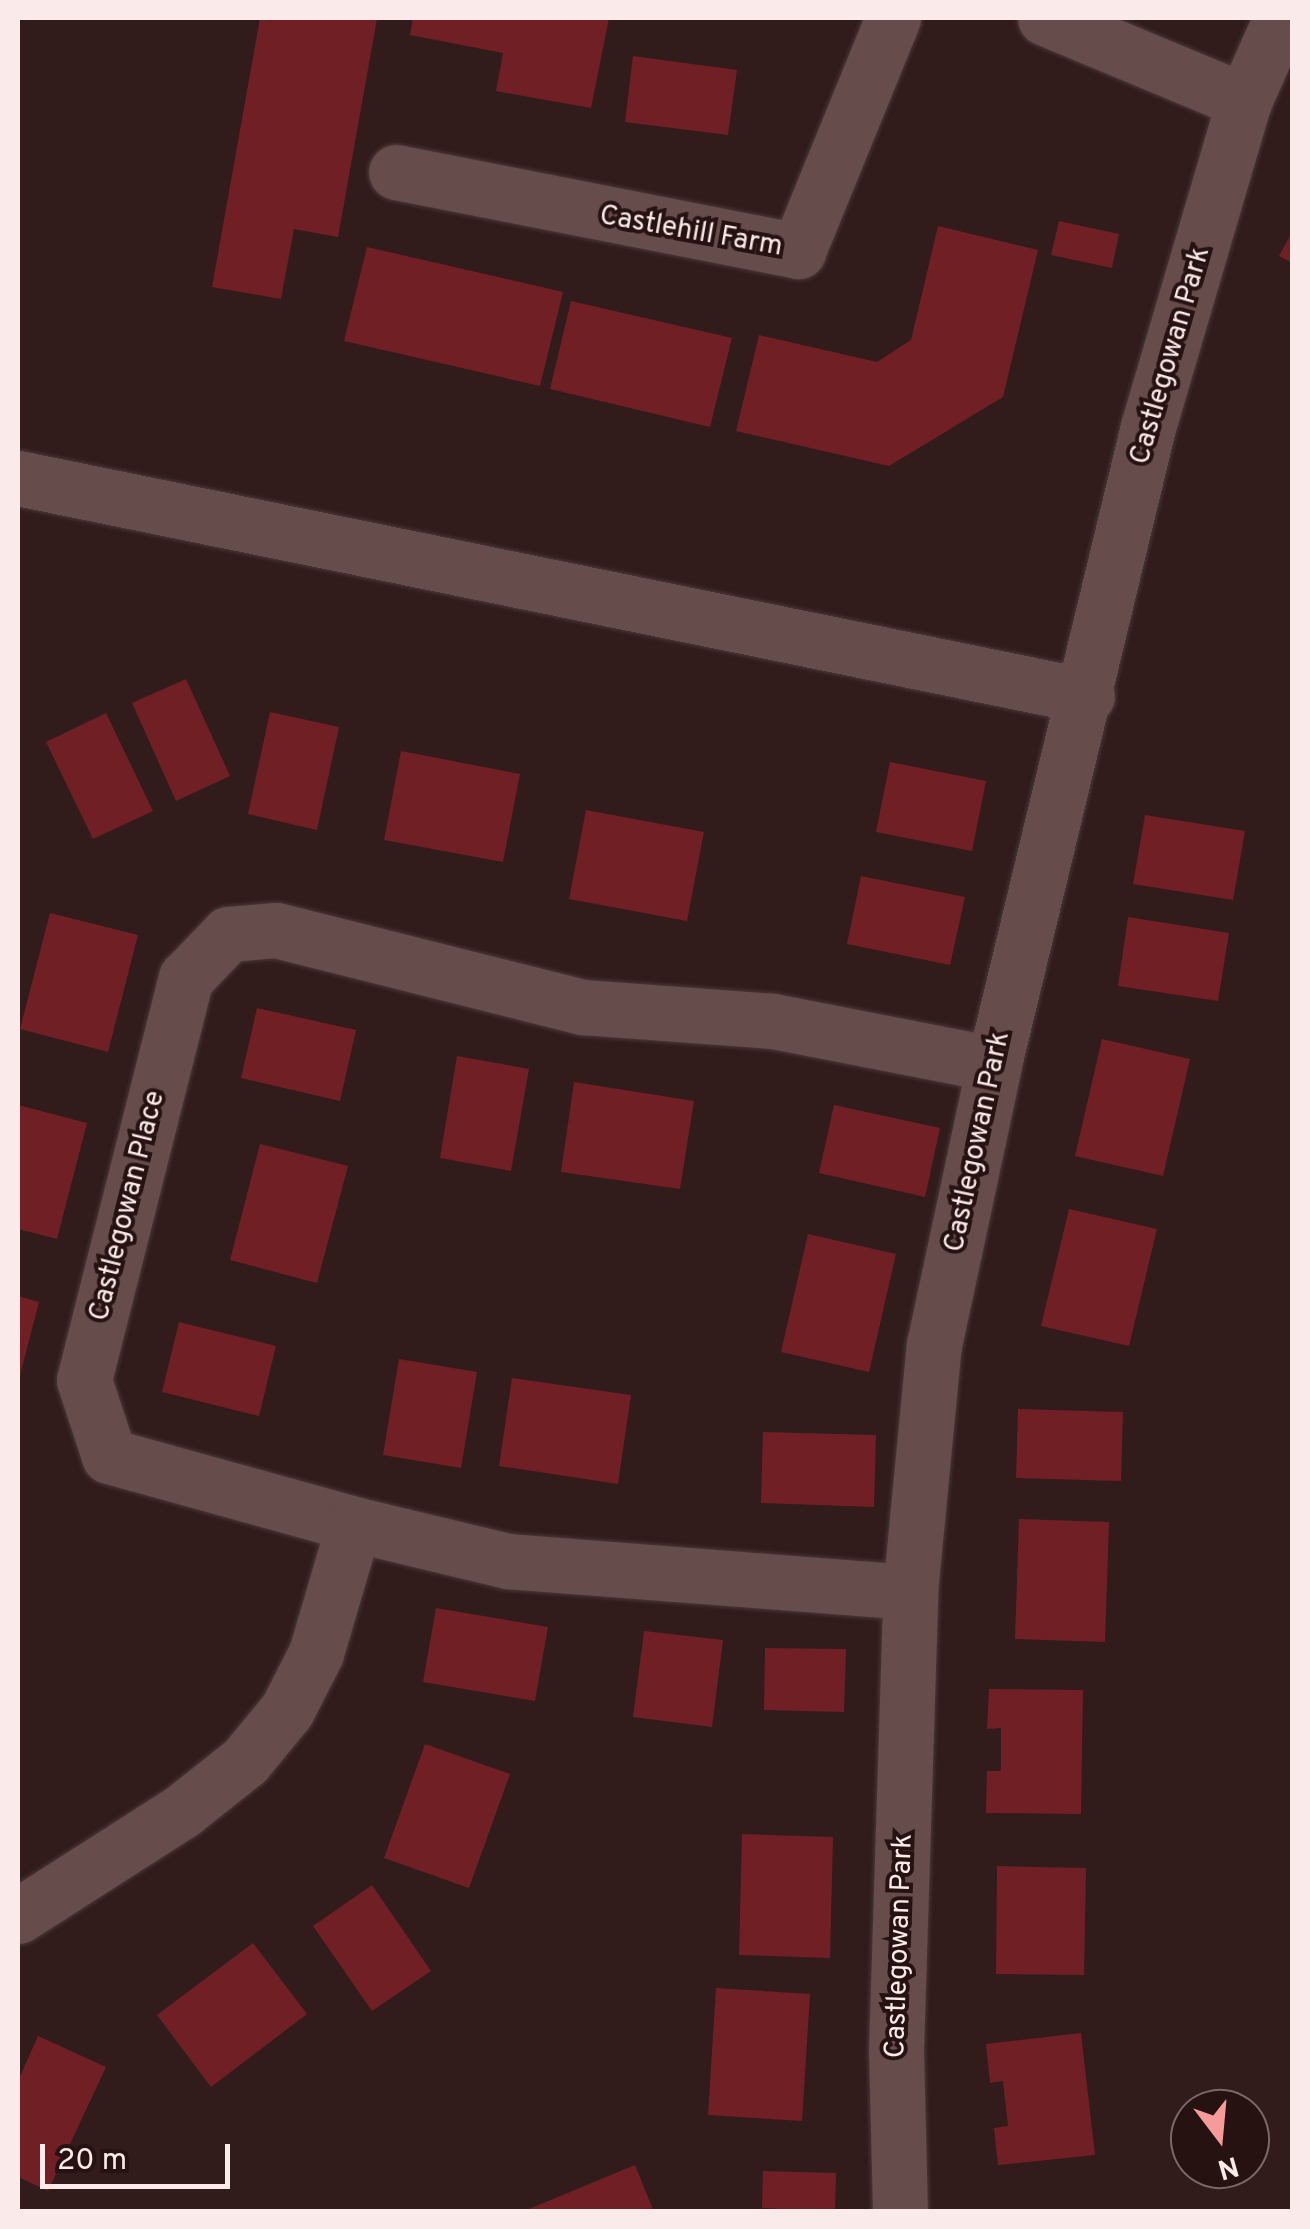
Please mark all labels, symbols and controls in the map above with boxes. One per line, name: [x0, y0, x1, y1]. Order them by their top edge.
street label: Castlehill Farm: [597, 199, 785, 265]
street label: Castlegowan Park: [1124, 243, 1218, 469]
street label: Castlegowan Park: [938, 1029, 1018, 1255]
street label: Castlegowan Place: [83, 1087, 173, 1325]
street label: Castlegowan Park: [879, 1833, 921, 2059]
north arrow: [1170, 2089, 1270, 2189]
scale bar: [45, 2124, 235, 2186]
text: 20 m: [57, 2143, 127, 2180]
text: N: [1213, 2146, 1242, 2186]

